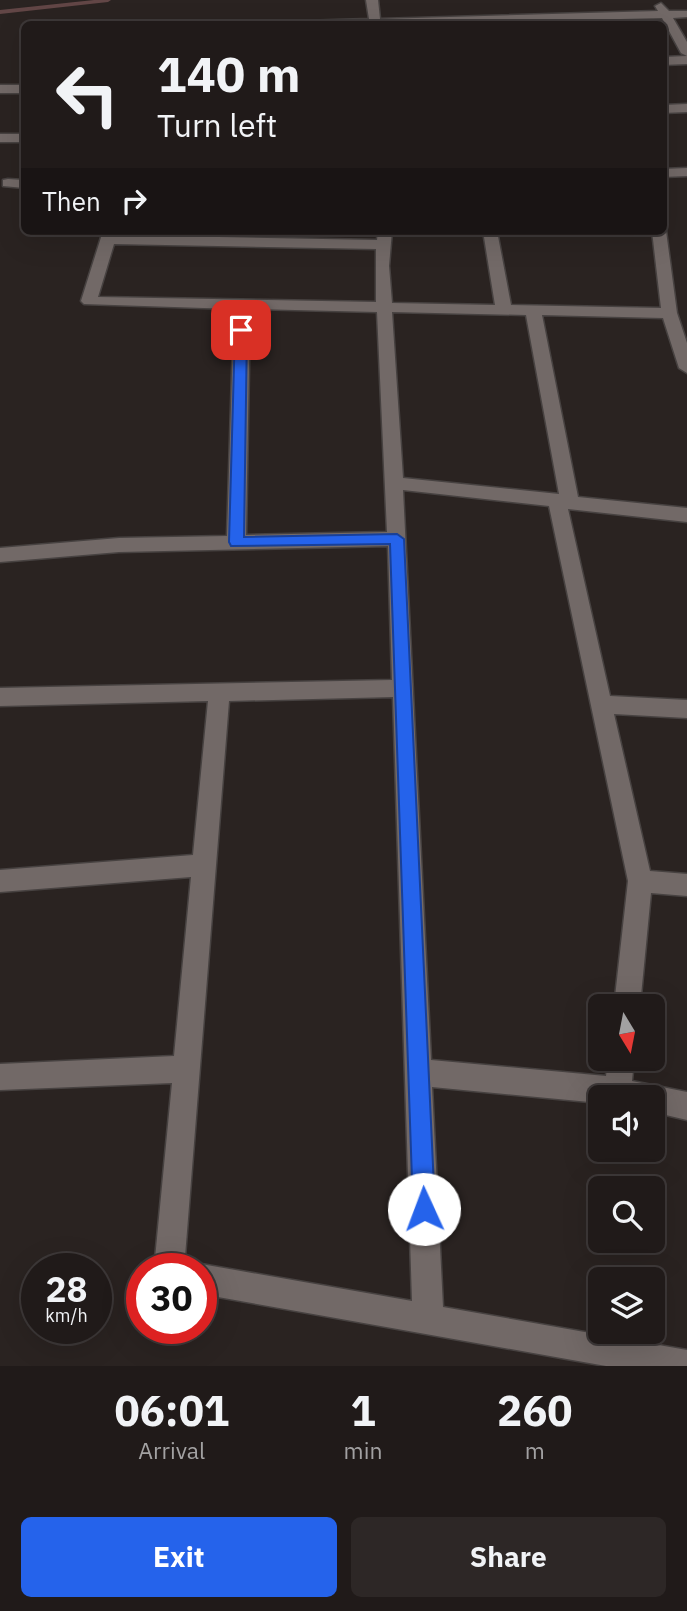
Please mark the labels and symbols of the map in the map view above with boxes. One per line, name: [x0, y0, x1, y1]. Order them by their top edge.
pin: [211, 300, 271, 360]
north arrow: [588, 994, 665, 1071]
position arrow: [387, 1172, 461, 1246]
speed limit sign: 30: [126, 1253, 217, 1344]

